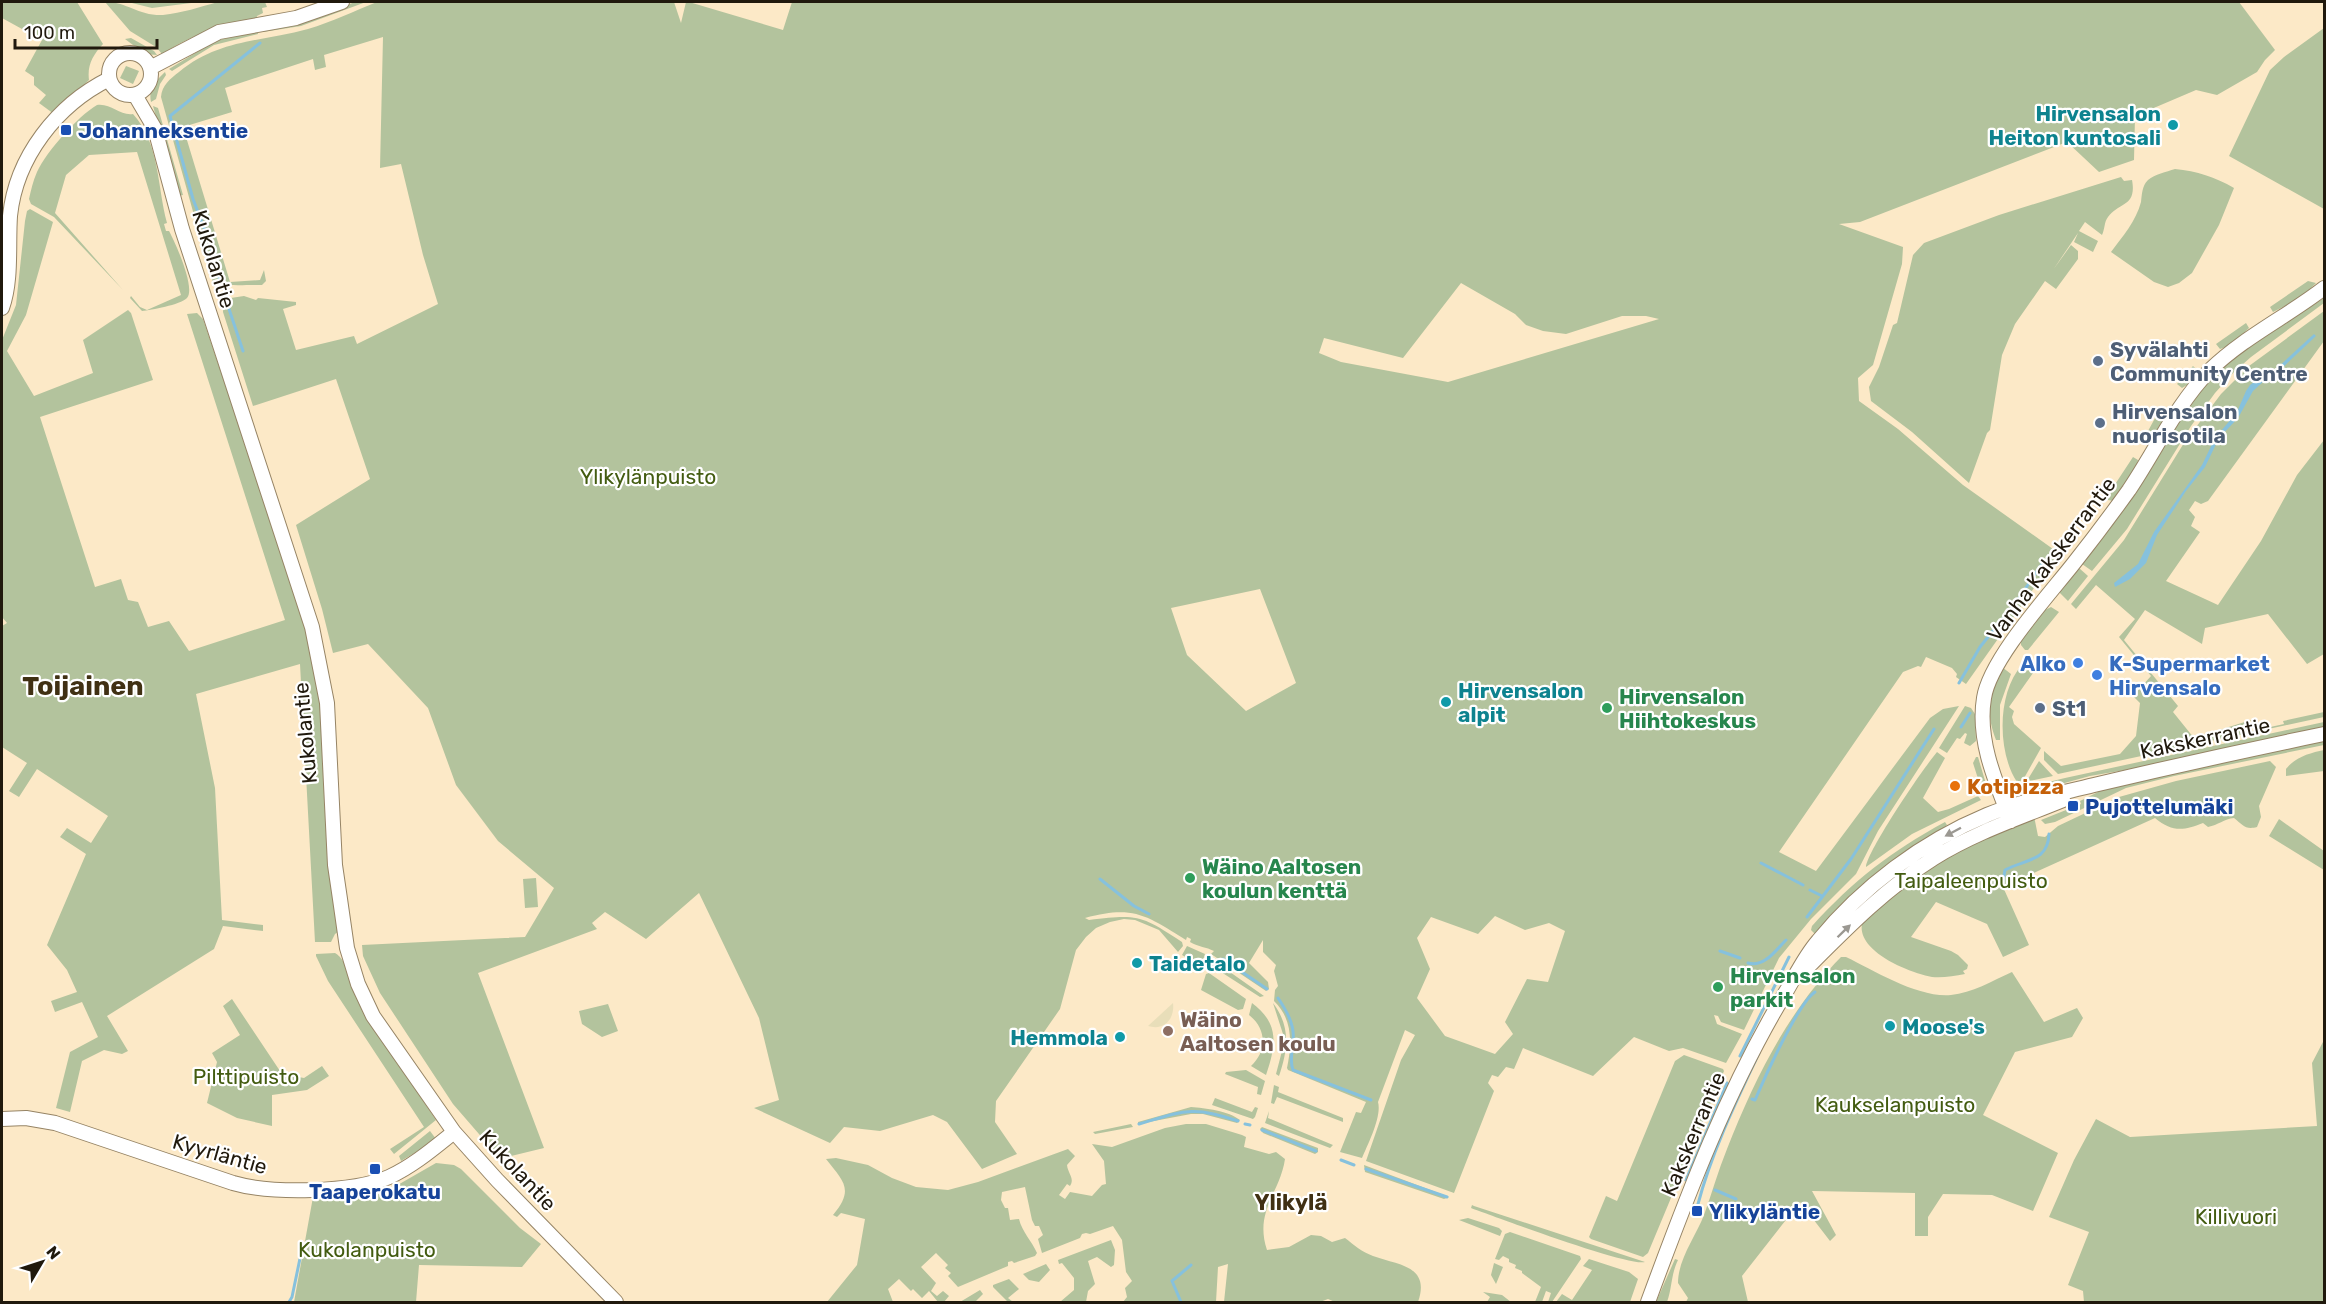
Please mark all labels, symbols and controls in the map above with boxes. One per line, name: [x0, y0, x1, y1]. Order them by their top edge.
scale bar: [15, 12, 158, 50]
text: 100 m: [24, 22, 75, 44]
place label: Hirvensalon Heiton kuntosali: [1989, 101, 2161, 150]
place label: Johanneksentie: [78, 118, 248, 143]
marker: Hirvensalon Heiton kuntosali: [2166, 118, 2180, 132]
marker: Johanneksentie: [59, 123, 73, 137]
street label: Kukolantie: [187, 207, 241, 311]
place label: Syvälahti Community Centre: [2110, 337, 2308, 386]
marker: Syvälahti Community Centre: [2091, 354, 2105, 368]
place label: Hirvensalon nuorisotila: [2112, 399, 2238, 448]
marker: Hirvensalon nuorisotila: [2093, 416, 2107, 430]
park label: Ylikylänpuisto: [580, 464, 716, 489]
street label: Vanha Kakskerrantie: [1981, 472, 2121, 646]
place label: Alko: [2020, 651, 2066, 676]
place label: K-Supermarket Hirvensalo: [2109, 651, 2270, 700]
marker: Alko: [2071, 656, 2085, 670]
marker: K-Supermarket Hirvensalo: [2090, 668, 2104, 682]
district label: Toijainen: [22, 670, 144, 702]
place label: Hirvensalon alpit: [1458, 678, 1584, 727]
street label: Kukolantie: [288, 681, 322, 785]
place label: Hirvensalon Hiihtokeskus: [1619, 684, 1756, 733]
marker: Hirvensalon alpit: [1439, 695, 1453, 709]
place label: St1: [2052, 696, 2086, 721]
marker: Hirvensalon Hiihtokeskus: [1600, 701, 1614, 715]
marker: St1: [2033, 701, 2047, 715]
street label: Kakskerrantie: [2138, 712, 2272, 764]
place label: Kotipizza: [1967, 774, 2064, 799]
marker: Kotipizza: [1948, 779, 1962, 793]
place label: Pujottelumäki: [2085, 794, 2234, 819]
marker: Pujottelumäki: [2066, 799, 2080, 813]
one-way arrow: [1944, 827, 1961, 837]
place label: Wäino Aaltosen koulun kenttä: [1202, 854, 1361, 903]
park label: Taipaleenpuisto: [1894, 868, 2048, 893]
marker: Wäino Aaltosen koulun kenttä: [1183, 871, 1197, 885]
one-way arrow: [1837, 925, 1851, 939]
place label: Taidetalo: [1149, 951, 1246, 976]
marker: Taidetalo: [1130, 956, 1144, 970]
place label: Hirvensalon parkit: [1730, 963, 1856, 1012]
marker: Hirvensalon parkit: [1711, 980, 1725, 994]
place label: Wäino Aaltosen koulu: [1180, 1007, 1336, 1056]
place label: Moose's: [1902, 1014, 1985, 1039]
marker: Moose's: [1883, 1019, 1897, 1033]
marker: Wäino Aaltosen koulu: [1161, 1024, 1175, 1038]
place label: Hemmola: [1010, 1025, 1108, 1050]
marker: Hemmola: [1113, 1030, 1127, 1044]
park label: Pilttipuisto: [193, 1064, 299, 1089]
street label: Kakskerrantie: [1656, 1068, 1730, 1200]
park label: Kaukselanpuisto: [1815, 1092, 1975, 1117]
street label: Kukolantie: [474, 1124, 562, 1216]
street label: Kyyrläntie: [170, 1129, 270, 1179]
marker: Taaperokatu: [368, 1162, 382, 1176]
place label: Taaperokatu: [309, 1179, 441, 1204]
district label: Ylikylä: [1255, 1189, 1327, 1216]
place label: Ylikyläntie: [1709, 1199, 1820, 1224]
marker: Ylikyläntie: [1690, 1204, 1704, 1218]
park label: Killivuori: [2195, 1204, 2277, 1229]
north arrow: [12, 1232, 72, 1292]
park label: Kukolanpuisto: [298, 1237, 436, 1262]
text: N: [42, 1242, 64, 1263]

